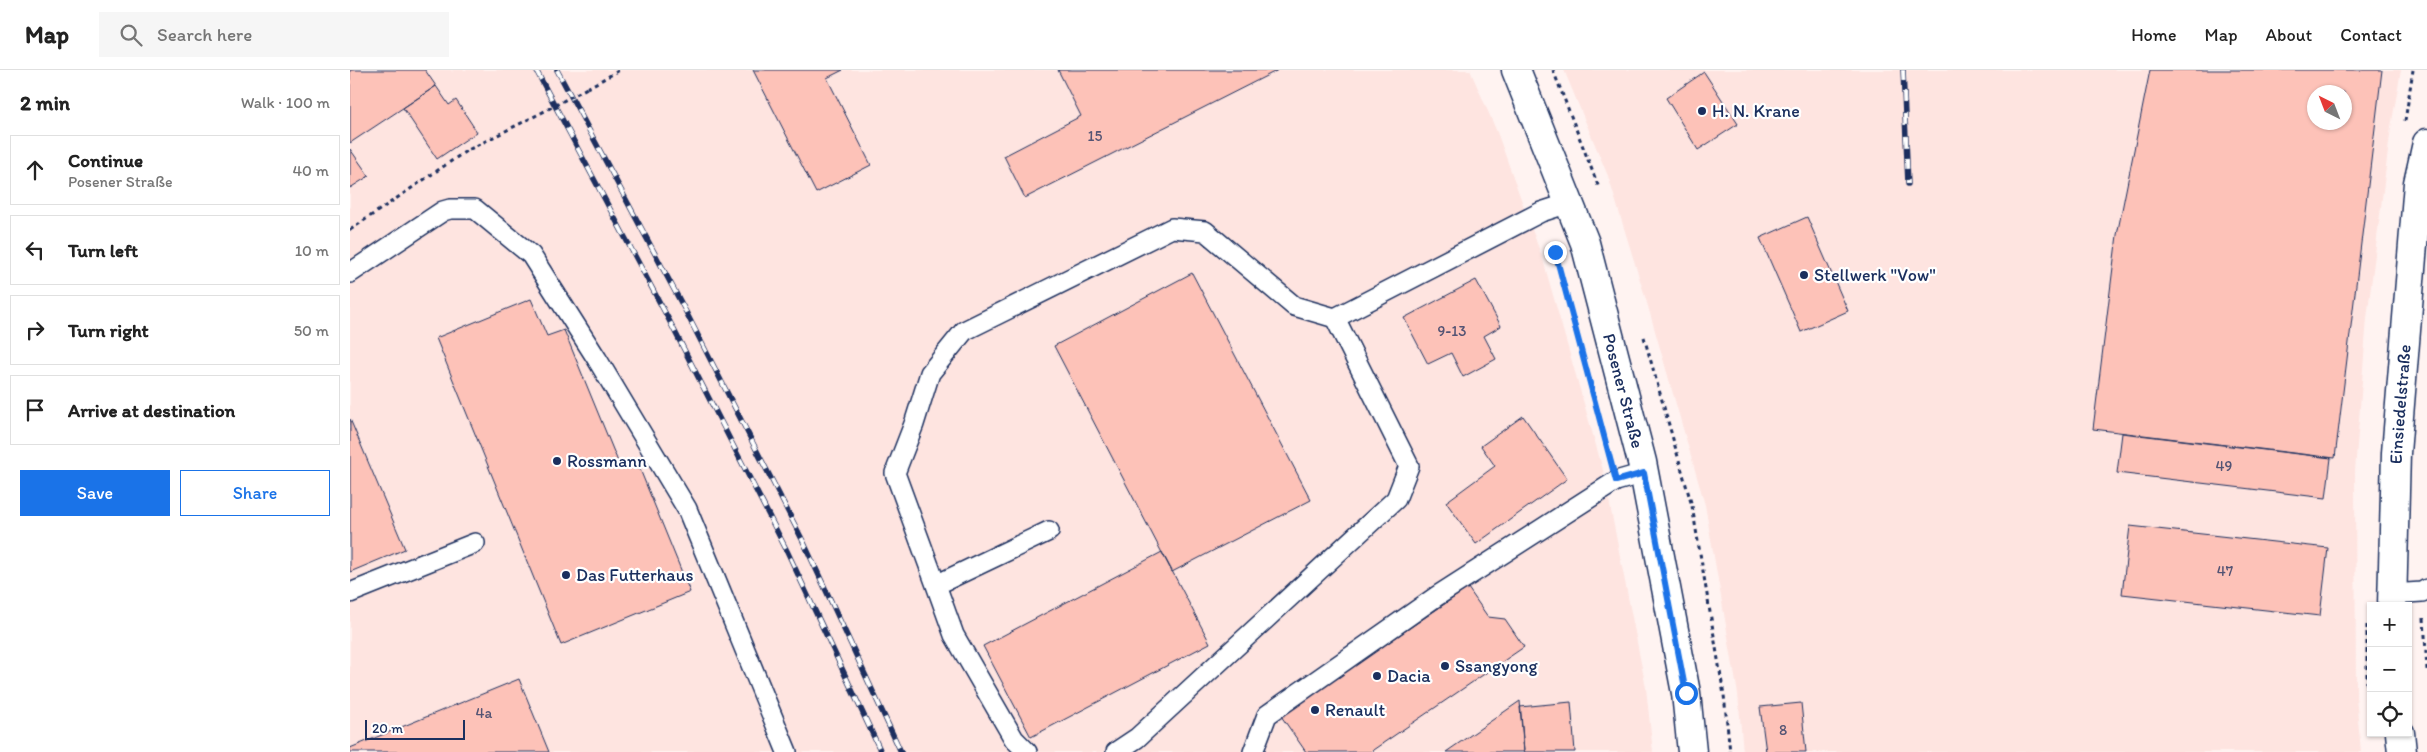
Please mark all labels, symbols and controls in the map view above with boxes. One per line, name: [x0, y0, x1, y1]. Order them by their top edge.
search box: [99, 12, 449, 57]
text: Map: [25, 20, 69, 49]
icon: search: [117, 21, 145, 49]
text: Search here: [157, 23, 252, 46]
text: Home: [2131, 24, 2177, 46]
text: Map: [2205, 24, 2238, 46]
text: About: [2266, 24, 2312, 46]
text: Contact: [2340, 24, 2402, 46]
north arrow: [2307, 85, 2352, 130]
text: 2 min: [20, 90, 70, 115]
text: Walk · 100 m: [241, 93, 330, 112]
place label: H. N. Krane: [1712, 100, 1800, 122]
marker: H. N. Krane: [1696, 105, 1708, 117]
house number: 15: [1088, 127, 1103, 145]
text: Continue: [68, 149, 143, 172]
icon: ahead: [21, 156, 49, 184]
text: 40 m: [292, 161, 329, 180]
text: Posener Straße: [68, 172, 173, 191]
icon: left: [21, 236, 49, 264]
text: Turn left: [68, 239, 138, 262]
text: 10 m: [295, 241, 329, 260]
route end: [1544, 241, 1567, 264]
place label: Stellwerk "Vow": [1814, 264, 1936, 286]
marker: Stellwerk "Vow": [1798, 269, 1810, 281]
icon: right: [21, 316, 49, 344]
text: Turn right: [68, 319, 149, 342]
text: 50 m: [294, 321, 329, 340]
house number: 9-13: [1438, 322, 1467, 340]
street label: Posener Straße: [1598, 331, 1649, 451]
street label: Einsiedelstraße: [2385, 343, 2416, 464]
icon: arrive: [21, 396, 49, 424]
text: Arrive at destination: [68, 399, 235, 422]
place label: Rossmann: [567, 450, 647, 472]
marker: Rossmann: [551, 455, 563, 467]
house number: 49: [2216, 457, 2233, 475]
button: Save: [20, 470, 170, 516]
button: Share: [180, 470, 330, 516]
house number: 47: [2217, 562, 2234, 580]
place label: Das Futterhaus: [576, 564, 694, 586]
marker: Das Futterhaus: [560, 569, 572, 581]
map controls: [2367, 602, 2412, 737]
button: +: [2367, 602, 2412, 647]
button: −: [2367, 647, 2412, 692]
place label: Ssangyong: [1455, 655, 1539, 677]
marker: Ssangyong: [1439, 660, 1451, 672]
place label: Dacia: [1387, 665, 1431, 687]
marker: Dacia: [1371, 670, 1383, 682]
route start: [1675, 682, 1698, 705]
button: locate: [2367, 692, 2412, 737]
place label: Renault: [1325, 699, 1385, 721]
house number: 4a: [476, 704, 493, 722]
marker: Renault: [1309, 704, 1321, 716]
scale bar: [365, 717, 465, 740]
text: 20 m: [372, 720, 403, 737]
house number: 8: [1779, 721, 1787, 739]

